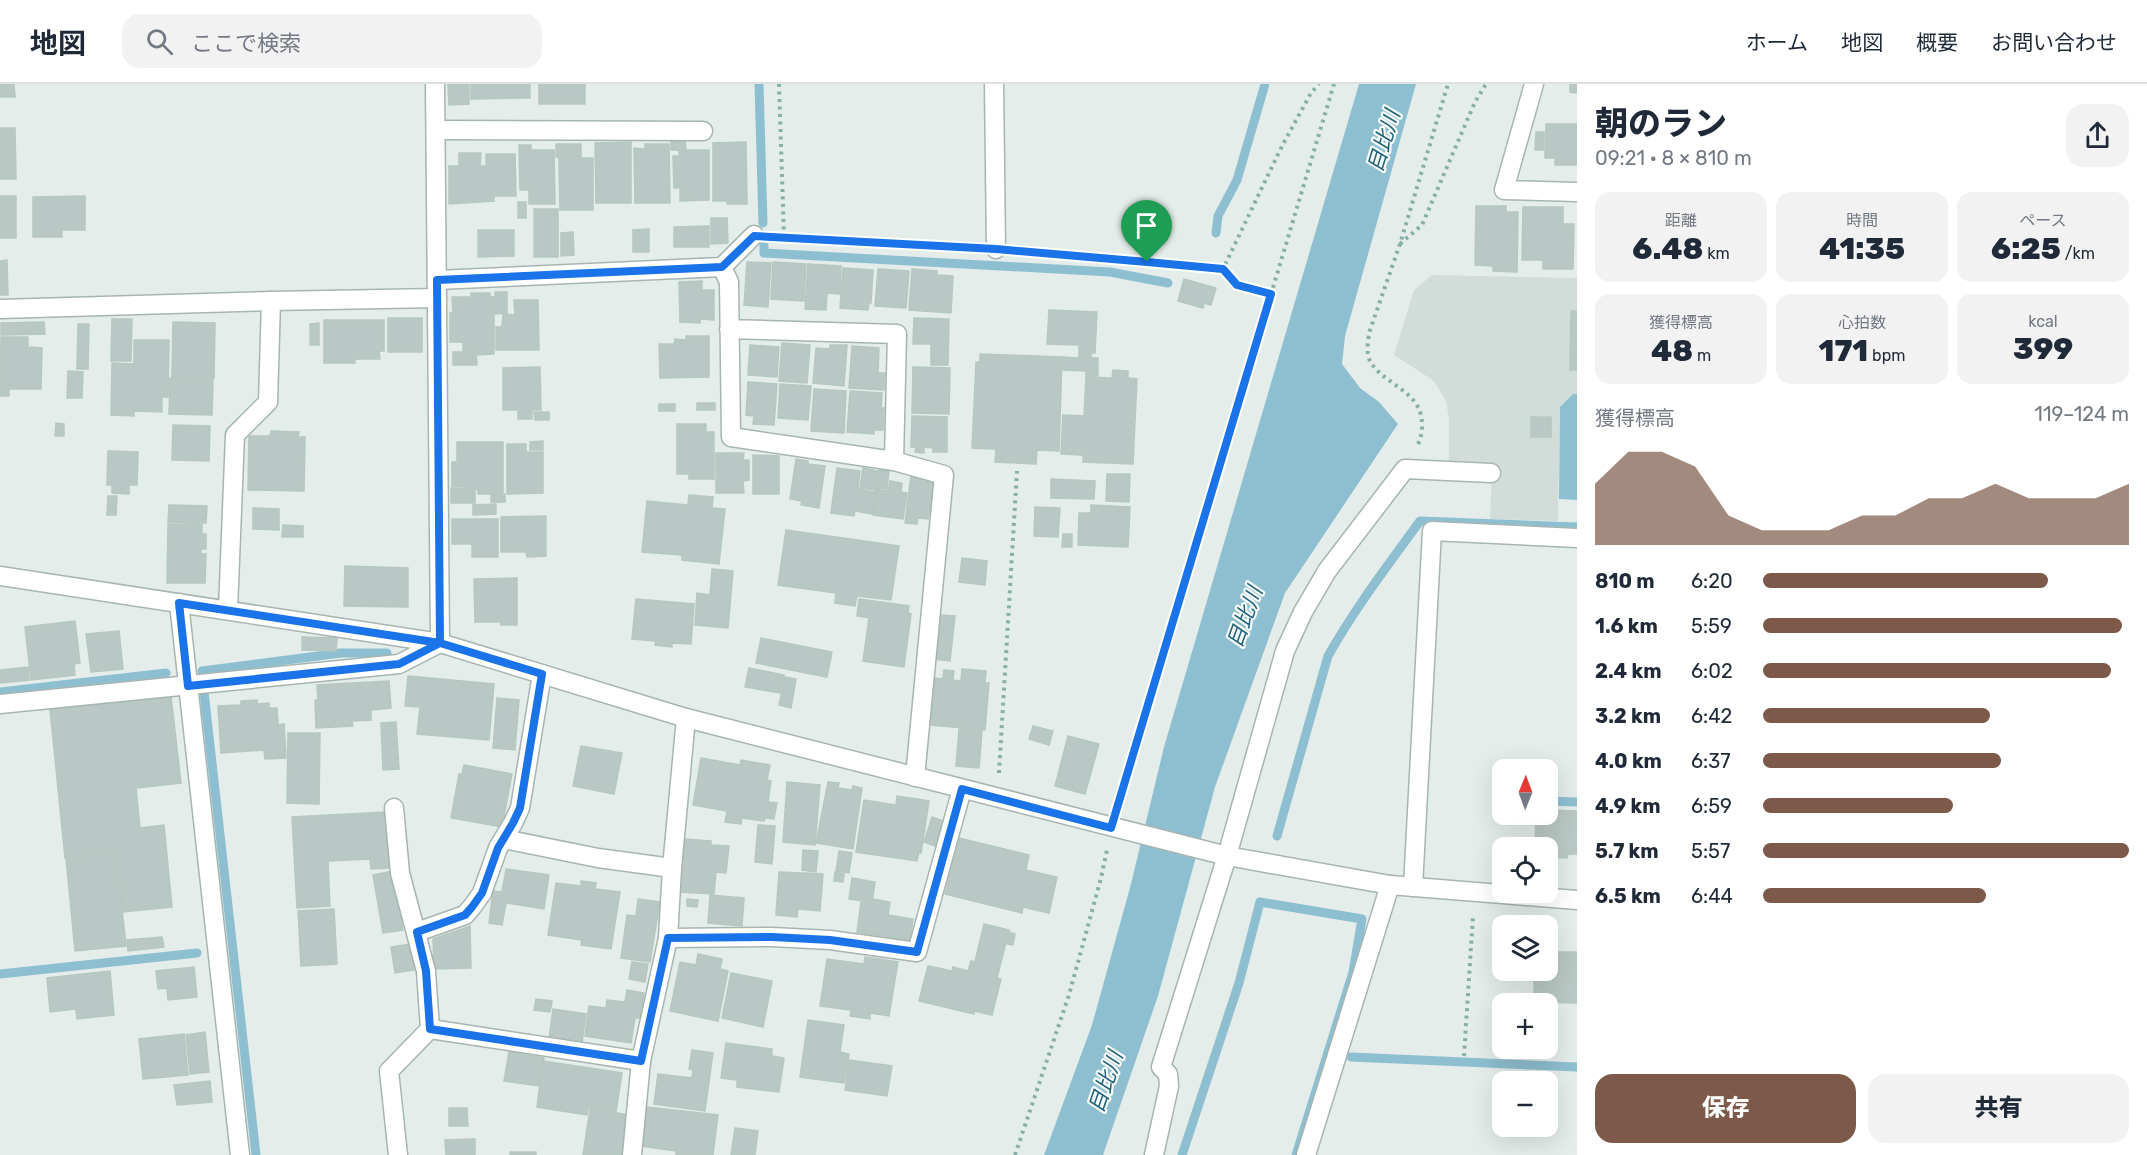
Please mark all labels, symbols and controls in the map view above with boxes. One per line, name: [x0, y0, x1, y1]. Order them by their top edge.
search box: [122, 14, 542, 68]
icon: search: [143, 25, 176, 58]
text: 地図: [30, 27, 86, 60]
text: ここで検索: [191, 30, 301, 57]
text: ホーム: [1746, 30, 1808, 55]
text: 地図: [1841, 30, 1883, 55]
text: 概要: [1916, 30, 1958, 55]
text: お問い合わせ: [1991, 30, 2117, 55]
text: 朝のラン: [1595, 104, 1727, 143]
button: share: [2066, 104, 2129, 167]
water label: 目比川: [1362, 105, 1405, 175]
text: 09:21 · 8 × 810 m: [1595, 146, 1752, 170]
pin: [1121, 200, 1172, 262]
icon: arrive: [1130, 209, 1163, 242]
text: 距離: [1665, 211, 1697, 230]
text: 時間: [1846, 211, 1878, 230]
text: ペース: [2019, 211, 2067, 230]
text: 6.48: [1632, 231, 1703, 267]
text: 41:35: [1819, 231, 1905, 267]
text: 6:25: [1991, 231, 2061, 267]
text: km: [1703, 244, 1730, 263]
text: /km: [2061, 244, 2095, 263]
text: kcal: [2028, 312, 2058, 331]
text: 獲得標高: [1649, 313, 1713, 332]
text: 心拍数: [1838, 313, 1886, 332]
text: 399: [2013, 331, 2073, 367]
text: 48: [1651, 333, 1693, 369]
text: 171: [1819, 333, 1868, 369]
text: m: [1693, 346, 1711, 365]
text: bpm: [1868, 346, 1905, 365]
text: 119–124 m: [2034, 402, 2129, 426]
text: 獲得標高: [1595, 406, 1675, 430]
text: 810 m: [1595, 569, 1655, 593]
text: 6:20: [1691, 569, 1733, 593]
water label: 目比川: [1222, 581, 1268, 651]
text: 1.6 km: [1595, 614, 1658, 638]
text: 5:59: [1691, 614, 1732, 638]
text: 2.4 km: [1595, 659, 1661, 683]
text: 6:02: [1691, 659, 1733, 683]
text: 3.2 km: [1595, 704, 1661, 728]
text: 6:42: [1691, 704, 1732, 728]
text: 4.0 km: [1595, 749, 1662, 773]
text: 6:37: [1691, 749, 1730, 773]
north arrow: [1492, 759, 1558, 825]
map controls: [1492, 759, 1558, 1137]
text: 4.9 km: [1595, 794, 1661, 818]
text: 6:59: [1691, 794, 1732, 818]
button: locate: [1492, 837, 1558, 903]
text: 5.7 km: [1595, 839, 1659, 863]
text: 5:57: [1691, 839, 1730, 863]
text: 6.5 km: [1595, 884, 1661, 908]
text: 6:44: [1691, 884, 1733, 908]
button: layers: [1492, 915, 1558, 981]
button: +: [1492, 993, 1558, 1059]
water label: 目比川: [1083, 1046, 1128, 1116]
button: −: [1492, 1071, 1558, 1137]
button: 保存: [1595, 1074, 1856, 1143]
button: 共有: [1868, 1074, 2129, 1143]

